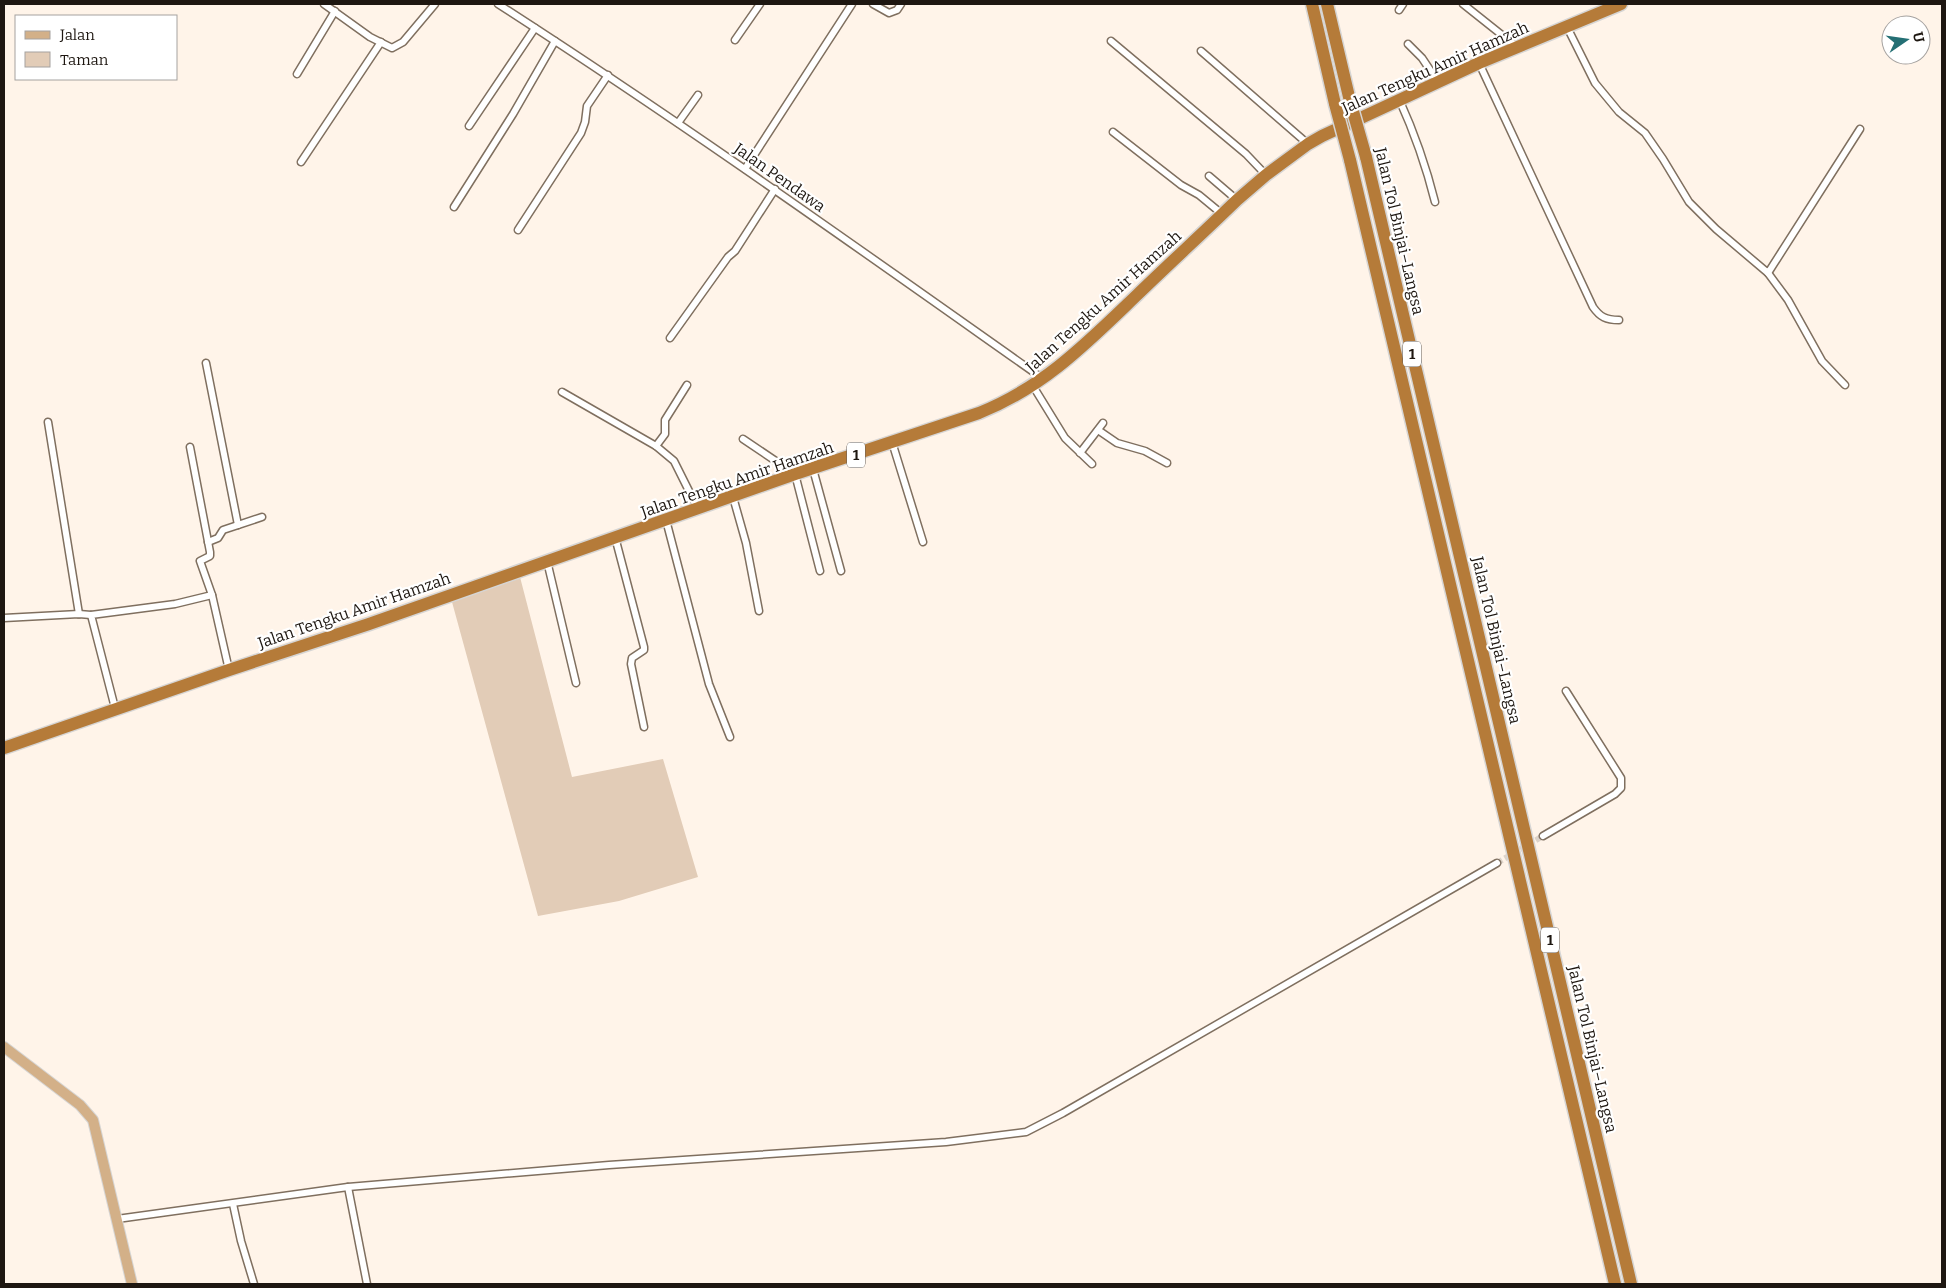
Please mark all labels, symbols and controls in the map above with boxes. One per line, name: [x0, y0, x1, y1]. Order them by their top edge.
legend: [15, 15, 178, 80]
north arrow: [1881, 15, 1931, 65]
street label: Jalan Tengku Amir Hamzah: [1338, 18, 1532, 118]
text: Jalan: [59, 26, 95, 44]
text: U: [1909, 30, 1928, 45]
text: Taman: [60, 51, 109, 69]
street label: Jalan Pendawa: [730, 138, 829, 216]
street label: Jalan Tol Binjai–Langsa: [1371, 145, 1428, 317]
street label: Jalan Tengku Amir Hamzah: [1021, 227, 1185, 377]
road number: 1: [1403, 342, 1421, 366]
street label: Jalan Tengku Amir Hamzah: [637, 438, 836, 522]
road number: 1: [847, 442, 865, 468]
street label: Jalan Tol Binjai–Langsa: [1468, 554, 1525, 726]
street label: Jalan Tengku Amir Hamzah: [254, 569, 453, 653]
road number: 1: [1541, 928, 1559, 952]
street label: Jalan Tol Binjai–Langsa: [1564, 963, 1621, 1135]

